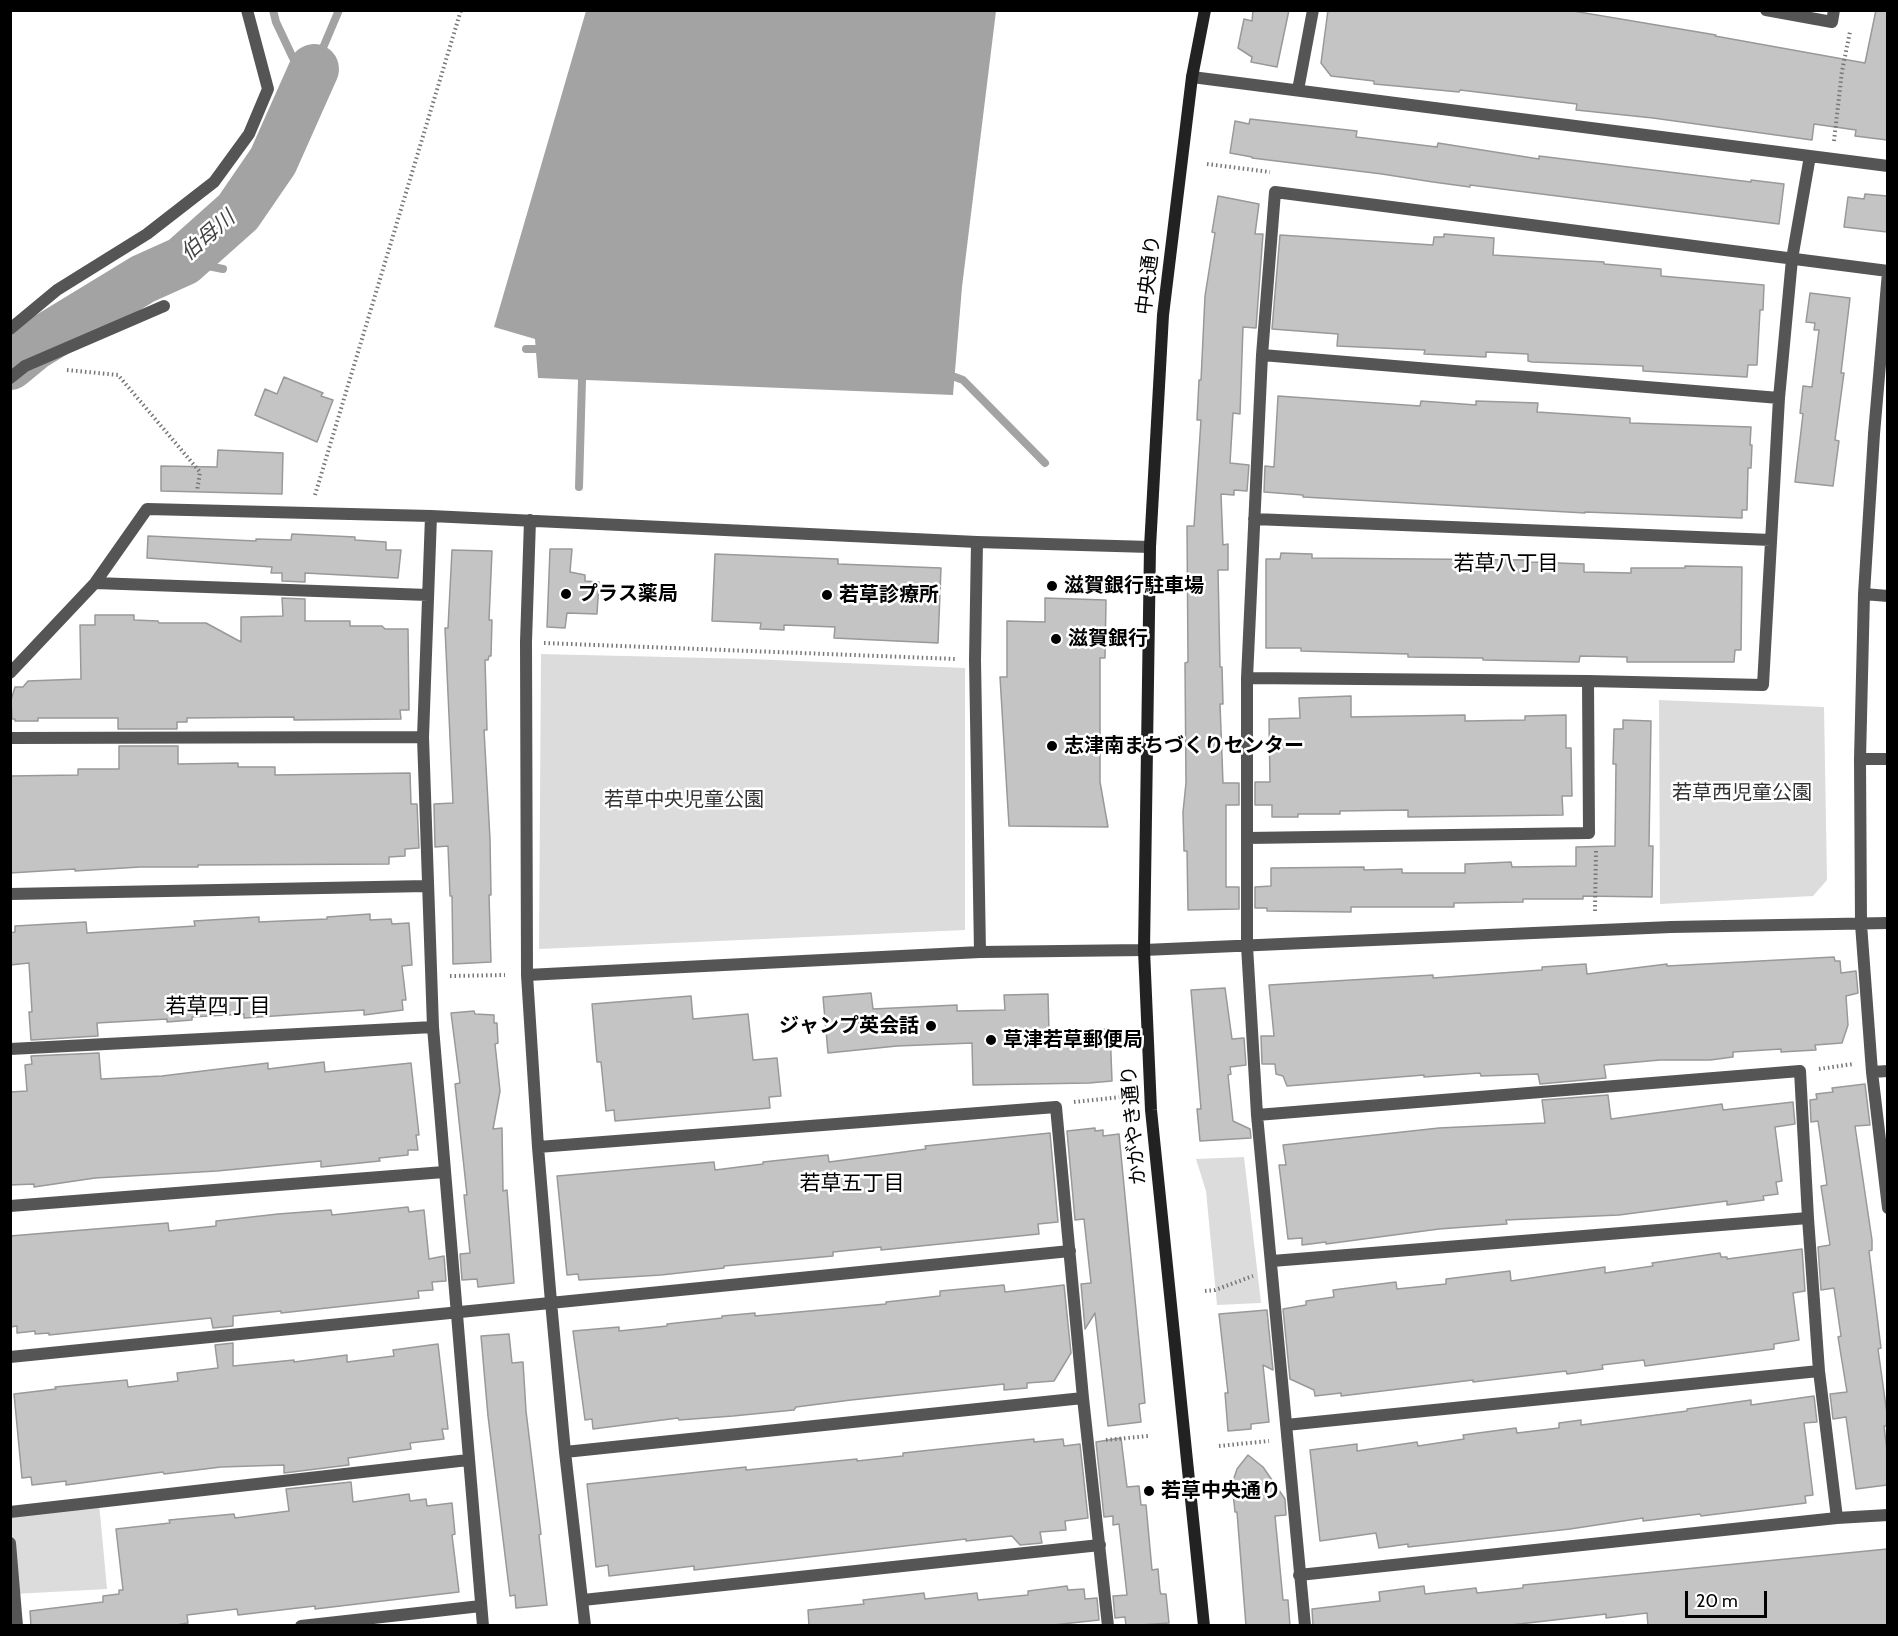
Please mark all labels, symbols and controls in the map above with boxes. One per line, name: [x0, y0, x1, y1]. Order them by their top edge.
water label: 伯母川: [176, 206, 240, 266]
street label: 中央通り: [1132, 234, 1166, 316]
district label: 若草八丁目: [1454, 551, 1558, 577]
place label: 滋賀銀行駐車場: [1064, 574, 1204, 598]
marker: 滋賀銀行駐車場: [1045, 579, 1059, 593]
place label: プラス薬局: [578, 582, 678, 606]
place label: 若草診療所: [839, 583, 939, 607]
marker: プラス薬局: [559, 587, 573, 601]
marker: 若草診療所: [820, 588, 834, 602]
place label: 滋賀銀行: [1068, 627, 1148, 651]
marker: 滋賀銀行: [1049, 632, 1063, 646]
place label: 志津南まちづくりセンター: [1064, 734, 1304, 758]
marker: 志津南まちづくりセンター: [1045, 739, 1059, 753]
park label: 若草西児童公園: [1672, 781, 1812, 805]
park label: 若草中央児童公園: [604, 788, 764, 812]
district label: 若草四丁目: [166, 994, 270, 1020]
place label: ジャンプ英会話: [779, 1014, 919, 1038]
marker: ジャンプ英会話: [924, 1019, 938, 1033]
place label: 草津若草郵便局: [1003, 1028, 1143, 1052]
marker: 草津若草郵便局: [984, 1033, 998, 1047]
street label: かがやき通り: [1117, 1064, 1151, 1186]
district label: 若草五丁目: [800, 1171, 904, 1197]
place label: 若草中央通り: [1161, 1479, 1281, 1503]
marker: 若草中央通り: [1142, 1484, 1156, 1498]
scale bar: [1688, 1579, 1770, 1617]
text: 20 m: [1696, 1590, 1738, 1612]

